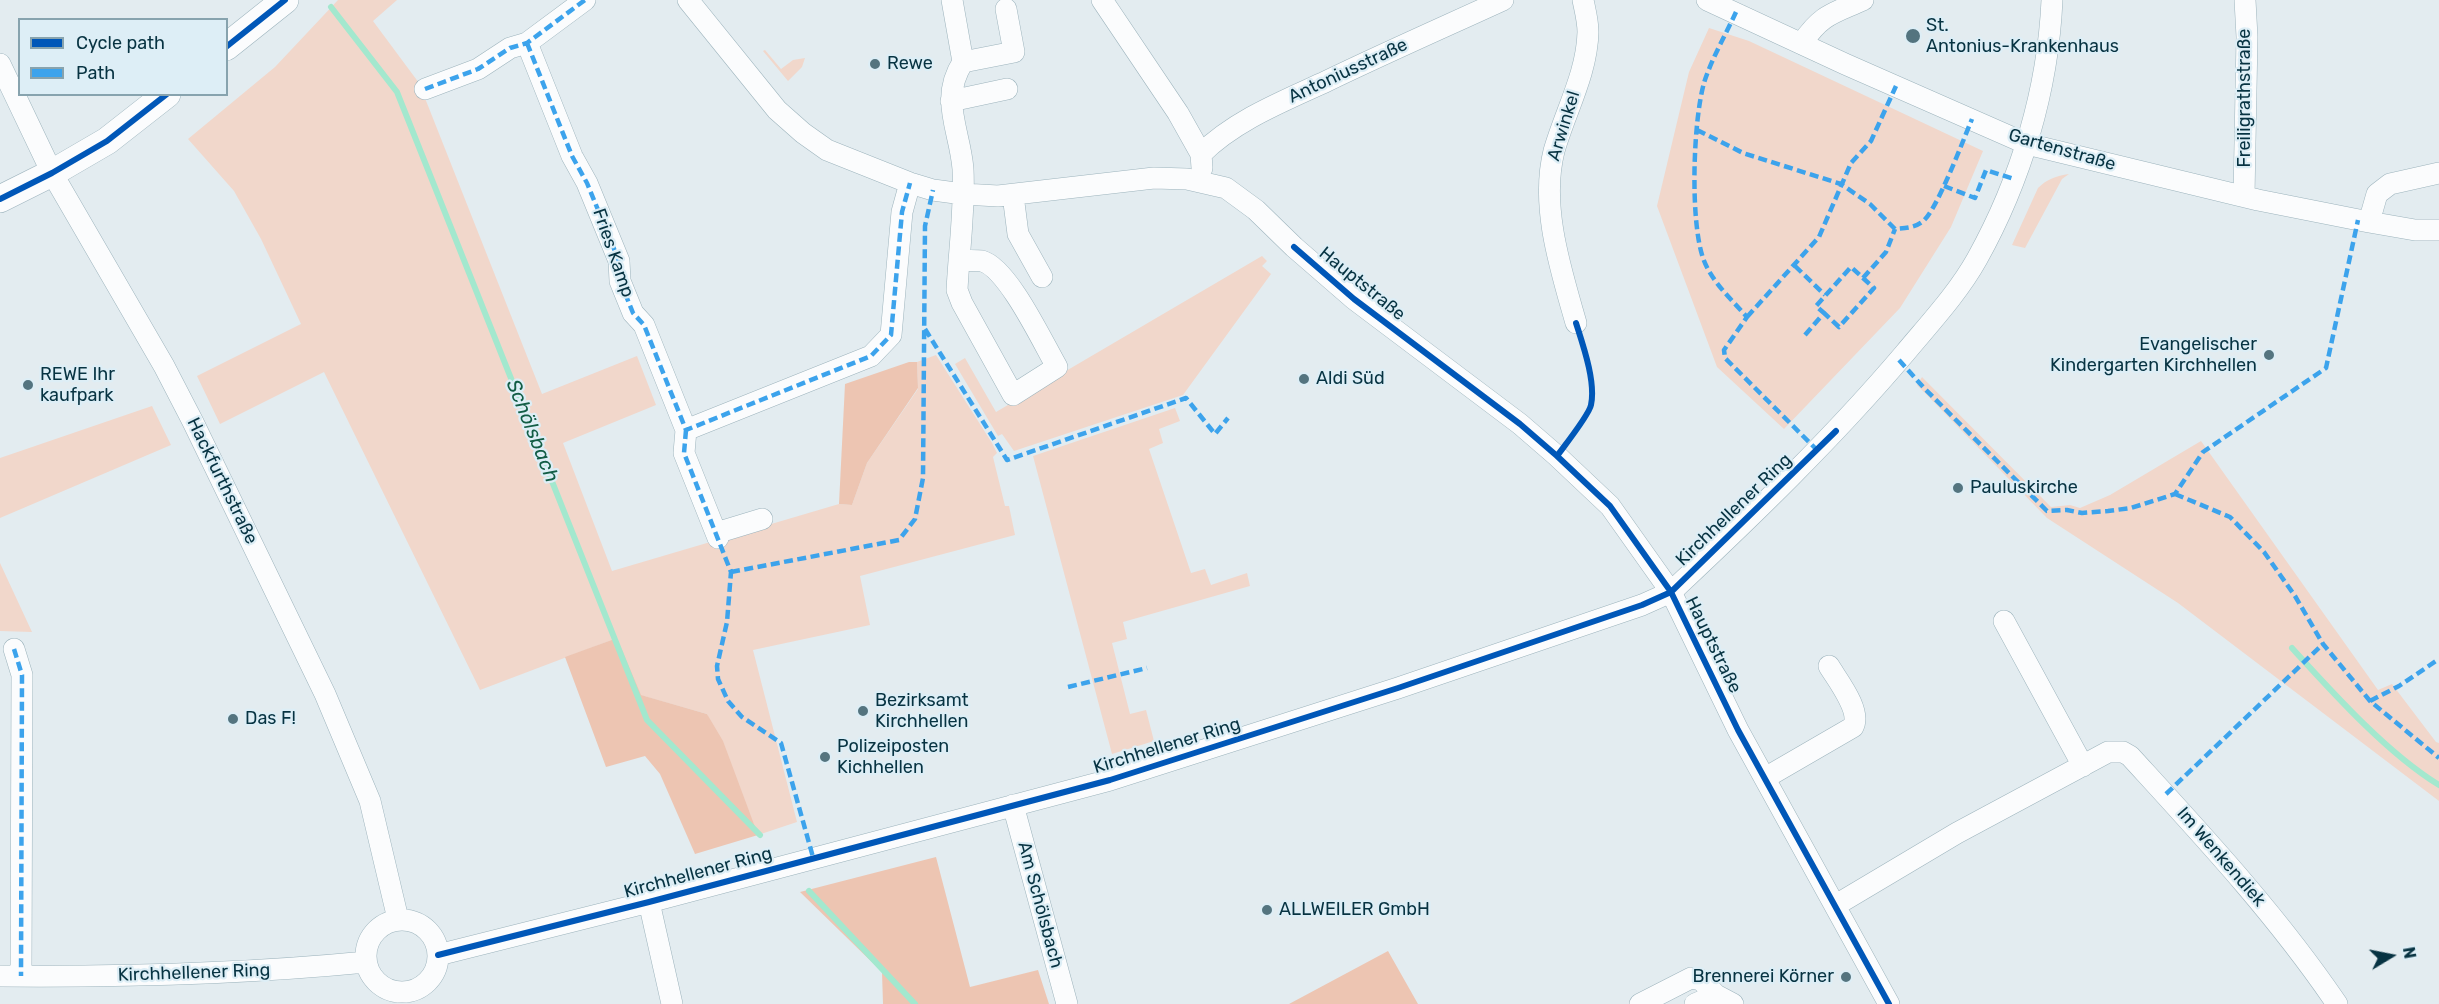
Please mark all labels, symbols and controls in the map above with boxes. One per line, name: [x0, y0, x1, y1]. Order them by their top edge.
place label: St. Antonius-Krankenhaus: [1926, 15, 2119, 57]
legend: [18, 18, 228, 96]
marker: St. Antonius-Krankenhaus: [1904, 27, 1922, 45]
street label: Freiligrathstraße: [2234, 29, 2256, 167]
text: Cycle path: [76, 32, 165, 54]
street label: Antoniusstraße: [1285, 34, 1411, 108]
place label: Rewe: [887, 53, 933, 75]
marker: Rewe: [868, 57, 882, 71]
text: Path: [76, 62, 115, 84]
street label: Arwinkel: [1543, 88, 1585, 164]
street label: Gartenstraße: [2006, 124, 2118, 176]
street label: Fries Kamp: [588, 206, 638, 300]
street label: Hauptstraße: [1314, 243, 1410, 325]
place label: Evangelischer Kindergarten Kirchhellen: [2050, 334, 2257, 376]
marker: Evangelischer Kindergarten Kirchhellen: [2262, 348, 2276, 362]
place label: REWE Ihr kaufpark: [40, 364, 115, 406]
place label: Aldi Süd: [1316, 368, 1385, 390]
marker: Aldi Süd: [1297, 372, 1311, 386]
water label: Schölsbach: [500, 376, 564, 486]
marker: REWE Ihr kaufpark: [21, 378, 35, 392]
street label: Hackfurthstraße: [182, 414, 262, 548]
street label: Kirchhellener Ring: [1672, 449, 1796, 571]
place label: Pauluskirche: [1970, 477, 2078, 499]
marker: Pauluskirche: [1951, 481, 1965, 495]
street label: Hauptstraße: [1680, 593, 1746, 697]
place label: Bezirksamt Kirchhellen: [875, 690, 969, 732]
marker: Bezirksamt Kirchhellen: [856, 704, 870, 718]
place label: Das F!: [245, 708, 296, 730]
marker: Das F!: [226, 712, 240, 726]
street label: Kirchhellener Ring: [1091, 713, 1243, 779]
place label: Polizeiposten Kichhellen: [837, 736, 949, 778]
marker: Polizeiposten Kichhellen: [818, 750, 832, 764]
street label: Im Wenkendiek: [2172, 803, 2270, 911]
street label: Am Schölsbach: [1013, 839, 1067, 971]
street label: Kirchhellener Ring: [621, 843, 775, 903]
place label: ALLWEILER GmbH: [1279, 899, 1430, 921]
marker: ALLWEILER GmbH: [1260, 903, 1274, 917]
north arrow: [2361, 926, 2421, 986]
text: N: [2399, 945, 2420, 960]
street label: Kirchhellener Ring: [117, 960, 271, 986]
place label: Brennerei Körner: [1693, 966, 1834, 988]
marker: Brennerei Körner: [1839, 970, 1853, 984]

